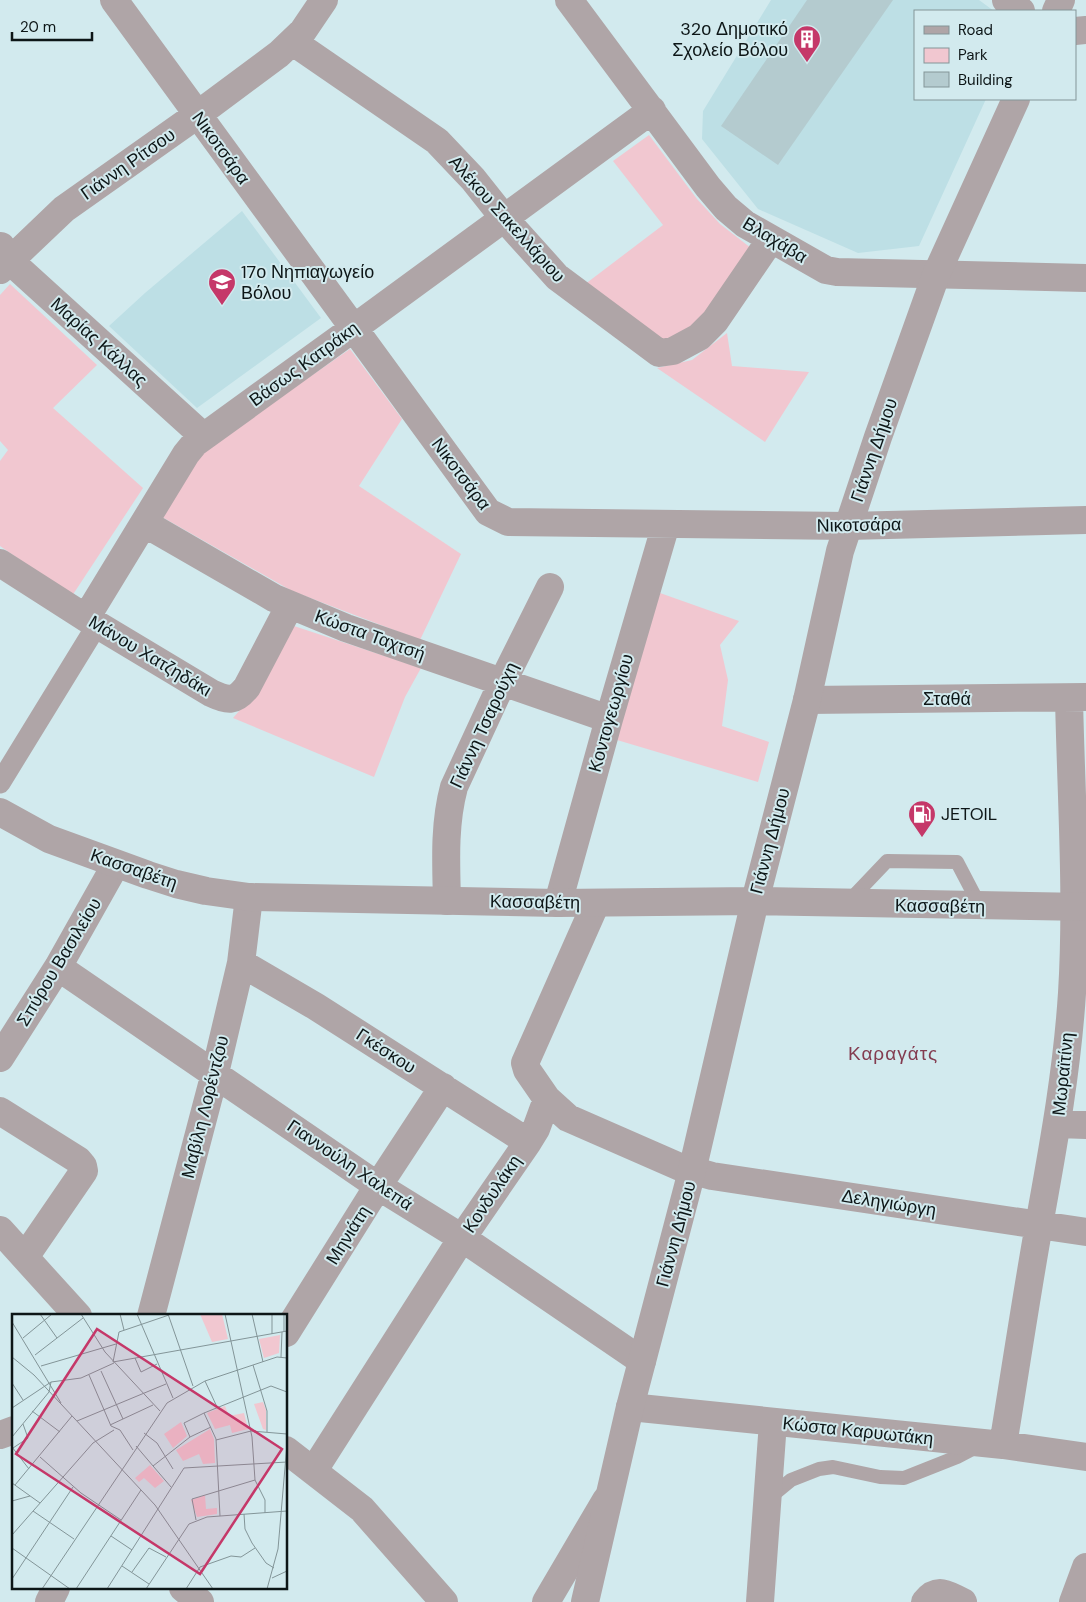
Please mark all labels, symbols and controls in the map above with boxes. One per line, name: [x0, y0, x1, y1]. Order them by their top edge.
scale bar: [12, 10, 92, 42]
legend: [914, 10, 1076, 100]
text: 20 m: [20, 17, 56, 37]
place label: 32ο Δημοτικό Σχολείο Βόλου: [672, 17, 788, 62]
text: Road: [958, 20, 993, 40]
building icon: 32ο Δημοτικό Σχολείο Βόλου: [792, 24, 822, 63]
text: Park: [958, 45, 988, 65]
text: Building: [958, 70, 1013, 90]
street label: Νικοτσάρα: [186, 107, 256, 189]
street label: Γιάννη Ρίτσου: [76, 123, 180, 205]
street label: Αλέκου Σακελλάριου: [443, 150, 571, 288]
street label: Βλαχάβα: [738, 211, 812, 269]
place label: 17ο Νηπιαγωγείο Βόλου: [241, 260, 374, 305]
school or university icon: 17ο Νηπιαγωγείο Βόλου: [207, 267, 237, 306]
street label: Μαρίας Κάλλας: [45, 292, 153, 392]
street label: Βάσως Κατράκη: [244, 316, 364, 412]
street label: Γιάννη Δήμου: [845, 395, 903, 505]
street label: Νικοτσάρα: [426, 433, 496, 515]
street label: Νικοτσάρα: [817, 512, 901, 538]
street label: Κώστα Ταχτσή: [311, 604, 429, 666]
street label: Μάνου Χατζηδάκι: [84, 610, 216, 702]
street label: Κοντογεωργίου: [583, 651, 639, 775]
street label: Γιάννη Τσαρούχη: [444, 658, 524, 792]
street label: Σταθά: [923, 687, 971, 711]
street label: Γιάννη Δήμου: [744, 785, 796, 897]
fuel station icon: JETOIL: [907, 799, 937, 838]
place label: JETOIL: [941, 802, 997, 826]
street label: Κασσαβέτη: [87, 843, 181, 895]
street label: Κασσαβέτη: [490, 889, 580, 915]
street label: Σπύρου Βασιλείου: [11, 893, 107, 1031]
street label: Κασσαβέτη: [895, 893, 985, 919]
street label: Γκέσκου: [351, 1023, 421, 1079]
street label: Μωραϊτίνη: [1047, 1031, 1079, 1117]
street label: Μαβίλη Λορέντζου: [176, 1033, 234, 1181]
district label: Καραγάτς: [848, 1041, 938, 1066]
street label: Γιαννούλη Χαλεπά: [282, 1114, 418, 1216]
street label: Κονδυλάκη: [457, 1150, 527, 1238]
street label: Γιάννη Δήμου: [650, 1178, 702, 1290]
street label: Δεληγιώργη: [840, 1184, 938, 1222]
street label: Μηνιάτη: [320, 1201, 376, 1269]
inset map: [12, 1314, 288, 1590]
street label: Κώστα Καρυωτάκη: [781, 1411, 935, 1451]

